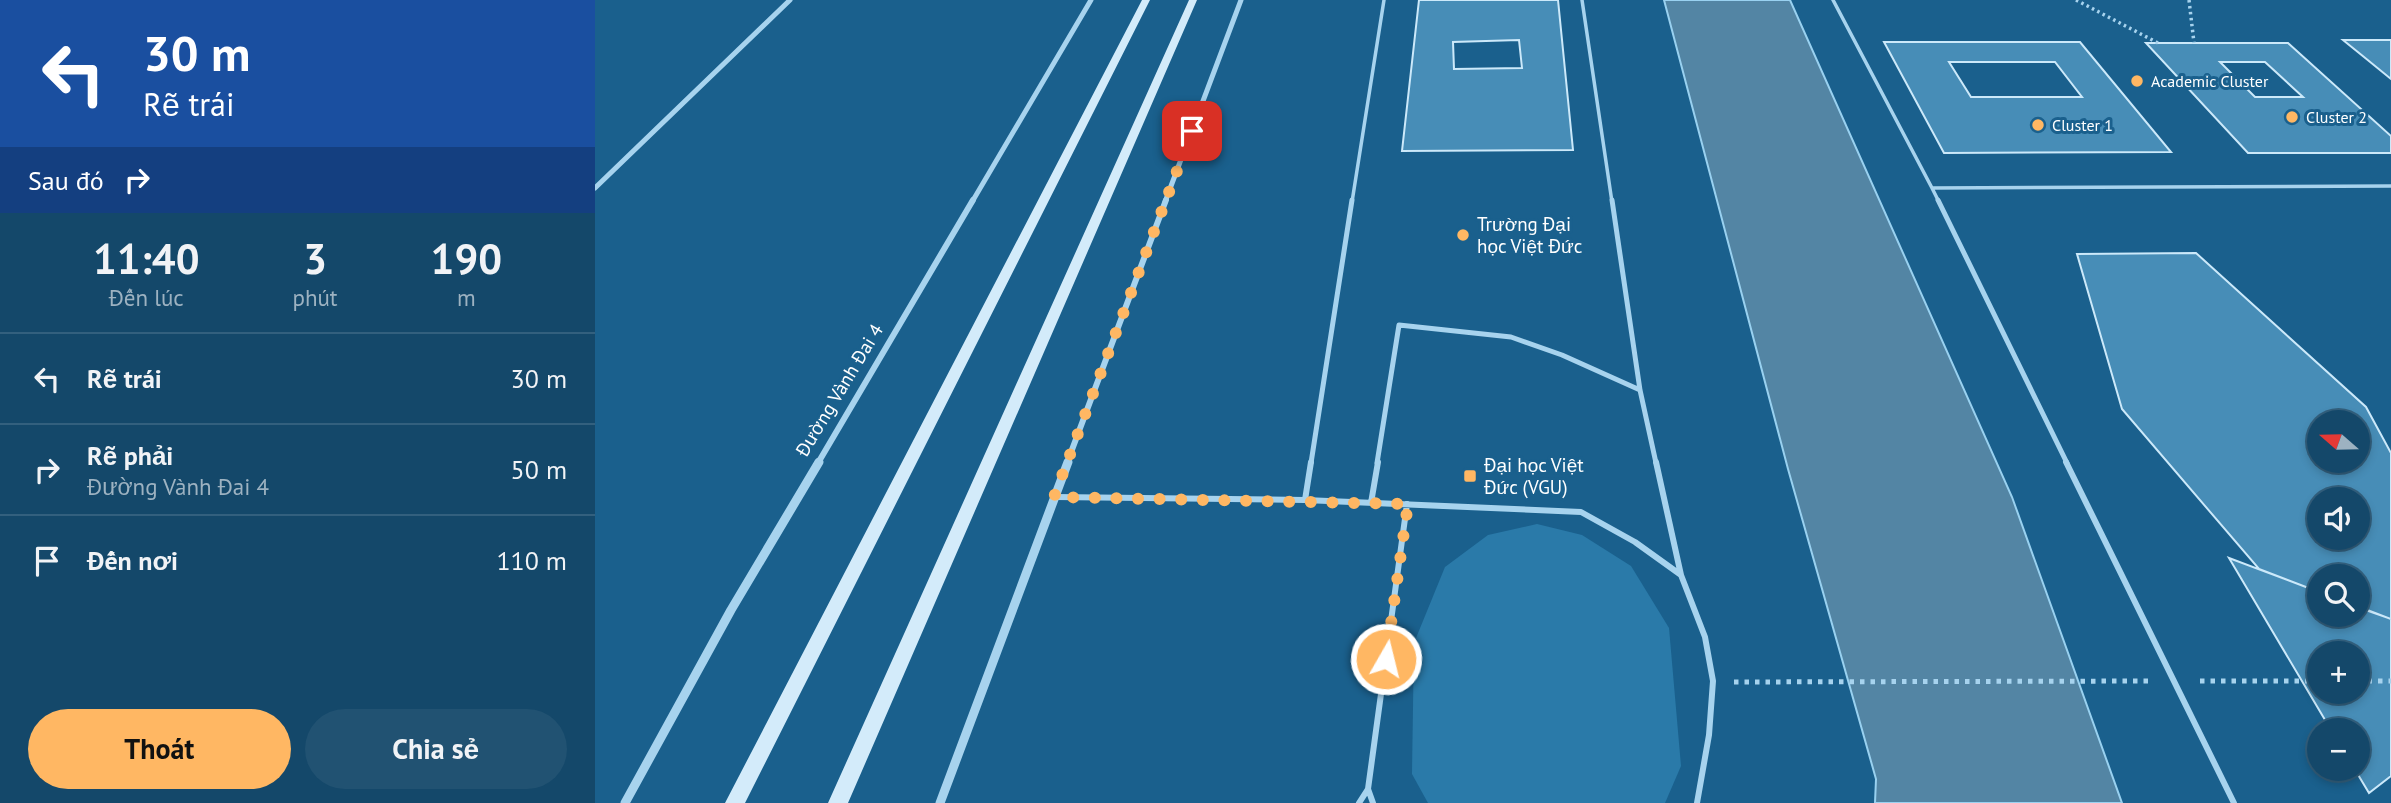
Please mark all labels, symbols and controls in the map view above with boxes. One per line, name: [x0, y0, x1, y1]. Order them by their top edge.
text: 30 m: [143, 21, 250, 85]
icon: left: [28, 28, 119, 119]
place label: Academic Cluster: [2151, 71, 2269, 91]
marker: Academic Cluster: [2129, 73, 2145, 89]
text: Rẽ trái: [143, 83, 235, 125]
pin: [1162, 101, 1222, 161]
place label: Cluster 2: [2306, 107, 2367, 127]
marker: Cluster 2: [2284, 109, 2300, 125]
icon: arrive: [1173, 112, 1211, 150]
place label: Cluster 1: [2052, 115, 2113, 135]
marker: Cluster 1: [2030, 117, 2046, 133]
icon: right: [118, 161, 156, 199]
text: Sau đó: [28, 164, 104, 197]
place label: Trường Đại học Việt Đức: [1477, 212, 1582, 258]
marker: Trường Đại học Việt Đức: [1455, 227, 1471, 243]
text: 11:40: [93, 231, 200, 286]
text: 3: [303, 231, 327, 286]
text: 190: [431, 231, 502, 286]
text: Đến lúc: [109, 283, 184, 312]
text: phút: [292, 283, 338, 312]
text: m: [457, 283, 476, 312]
street label: Đường Vành Đai 4: [789, 319, 888, 462]
icon: left: [28, 360, 66, 398]
text: Rẽ trái: [87, 362, 162, 395]
text: 30 m: [511, 362, 567, 395]
north arrow: [2307, 410, 2369, 472]
map controls: [2307, 410, 2370, 781]
text: Rẽ phải: [87, 439, 173, 472]
icon: right: [28, 451, 66, 489]
text: 50 m: [511, 453, 567, 486]
place label: Đại học Việt Đức (VGU): [1483, 453, 1584, 499]
marker: Đại học Việt Đức (VGU): [1462, 468, 1478, 484]
text: Đường Vành Đai 4: [87, 472, 269, 501]
button: sound: [2307, 487, 2370, 550]
icon: arrive: [28, 542, 66, 580]
text: Đến nơi: [87, 544, 178, 577]
text: 110 m: [496, 544, 567, 577]
button: search: [2307, 564, 2370, 627]
position arrow: [1349, 622, 1423, 696]
button: +: [2307, 641, 2370, 704]
button: Thoát: [28, 709, 291, 789]
button: Chia sẻ: [305, 709, 567, 789]
button: −: [2307, 718, 2370, 781]

